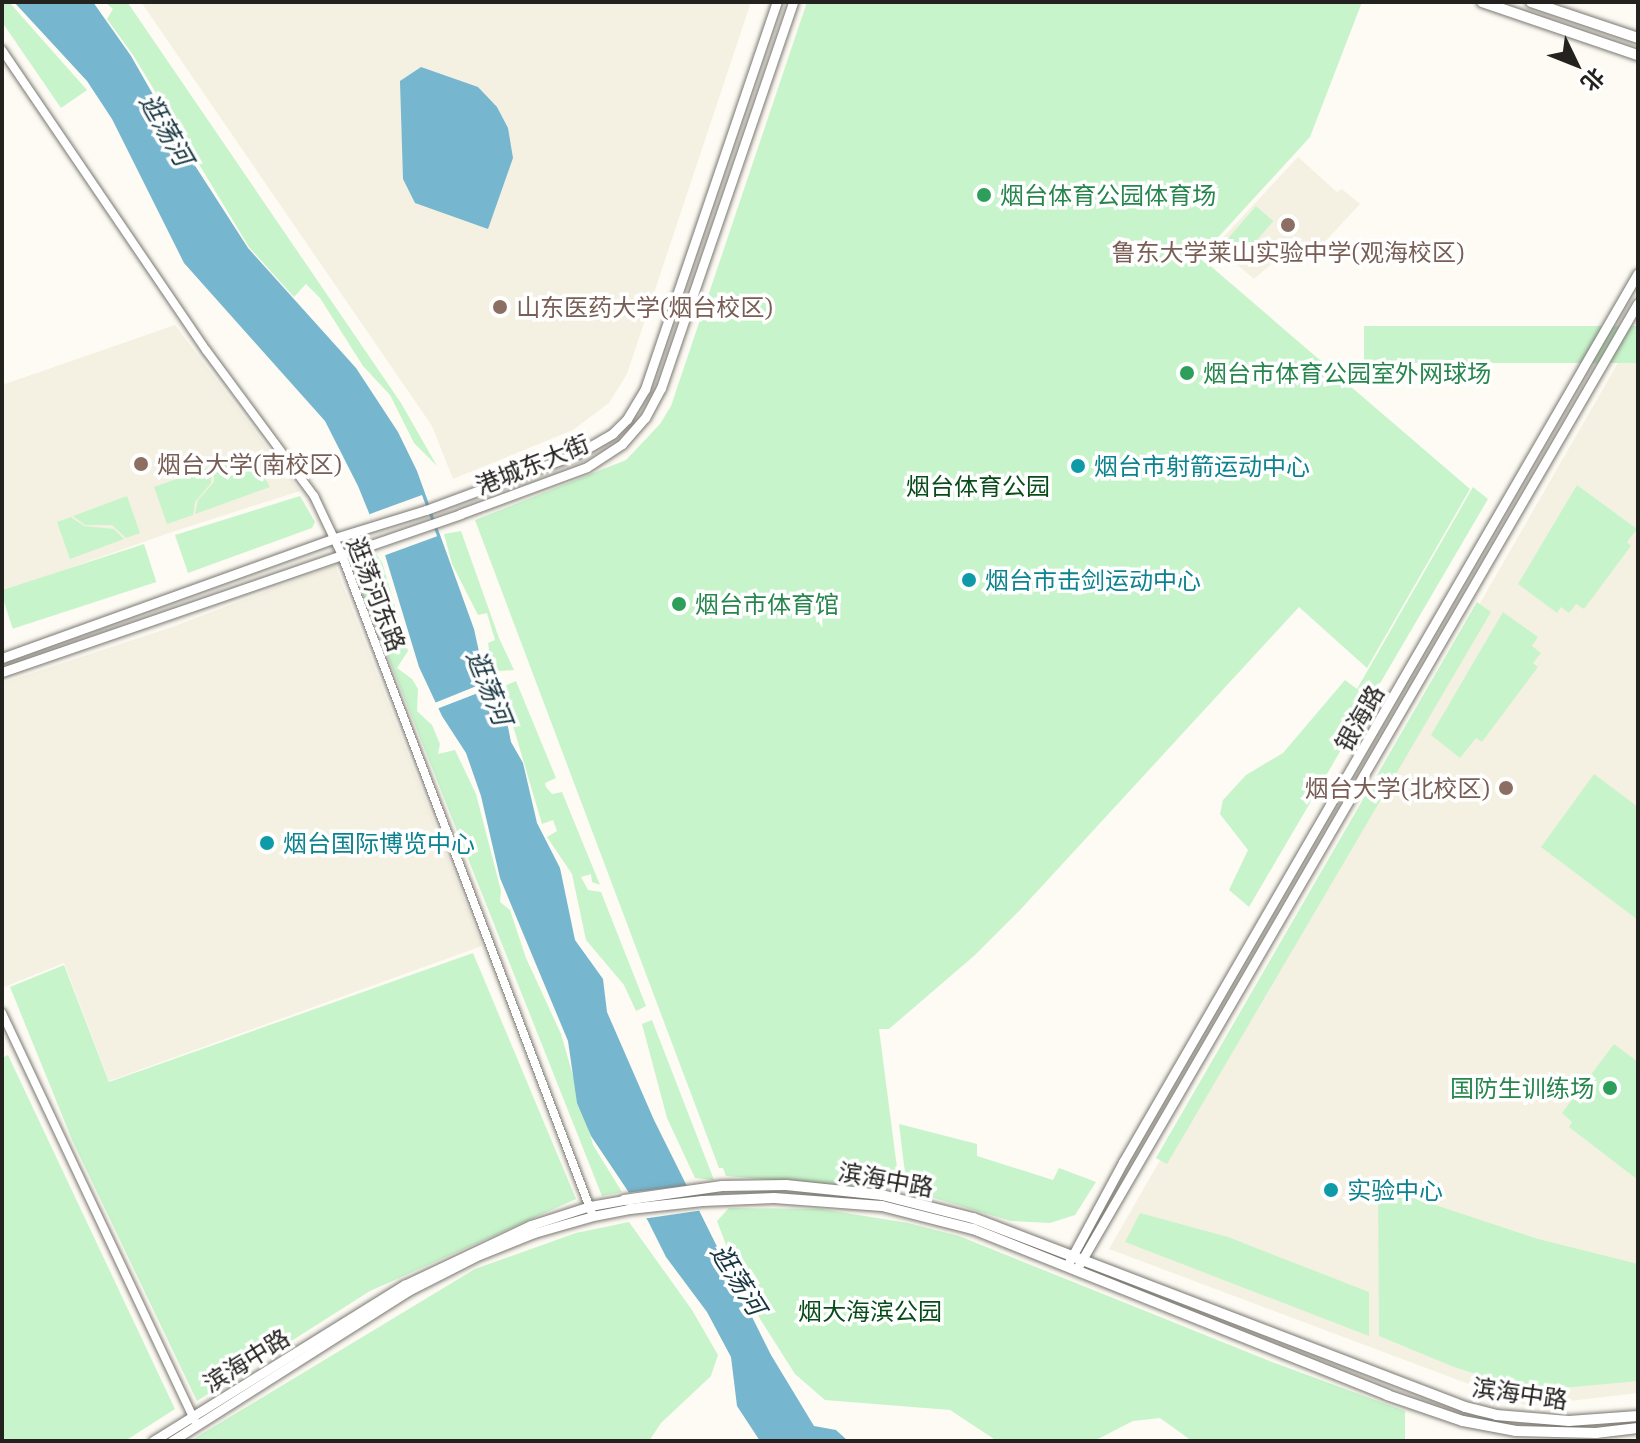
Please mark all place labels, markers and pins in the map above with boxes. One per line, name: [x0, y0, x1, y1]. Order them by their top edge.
place label: 烟台体育公园体育场: [1000, 181, 1216, 209]
marker: 烟台体育公园体育场: [975, 186, 993, 204]
marker: 鲁东大学莱山实验中学(观海校区): [1279, 216, 1297, 234]
place label: 鲁东大学莱山实验中学(观海校区): [1111, 238, 1465, 266]
place label: 山东医药大学(烟台校区): [516, 293, 773, 321]
marker: 山东医药大学(烟台校区): [491, 298, 509, 316]
place label: 烟台市体育公园室外网球场: [1203, 359, 1491, 387]
marker: 烟台市体育公园室外网球场: [1178, 364, 1196, 382]
place label: 烟台大学(南校区): [157, 450, 342, 478]
place label: 烟台市射箭运动中心: [1094, 452, 1310, 480]
marker: 烟台大学(南校区): [132, 455, 150, 473]
marker: 烟台市射箭运动中心: [1069, 457, 1087, 475]
place label: 烟台市击剑运动中心: [985, 566, 1201, 594]
marker: 烟台市击剑运动中心: [960, 571, 978, 589]
place label: 烟台市体育馆: [695, 590, 839, 618]
marker: 烟台市体育馆: [670, 595, 688, 613]
place label: 烟台大学(北校区): [1305, 774, 1490, 802]
marker: 烟台大学(北校区): [1497, 779, 1515, 797]
place label: 烟台国际博览中心: [283, 829, 475, 857]
marker: 烟台国际博览中心: [258, 834, 276, 852]
place label: 国防生训练场: [1450, 1074, 1594, 1102]
marker: 国防生训练场: [1601, 1079, 1619, 1097]
place label: 实验中心: [1347, 1176, 1443, 1204]
marker: 实验中心: [1322, 1181, 1340, 1199]

